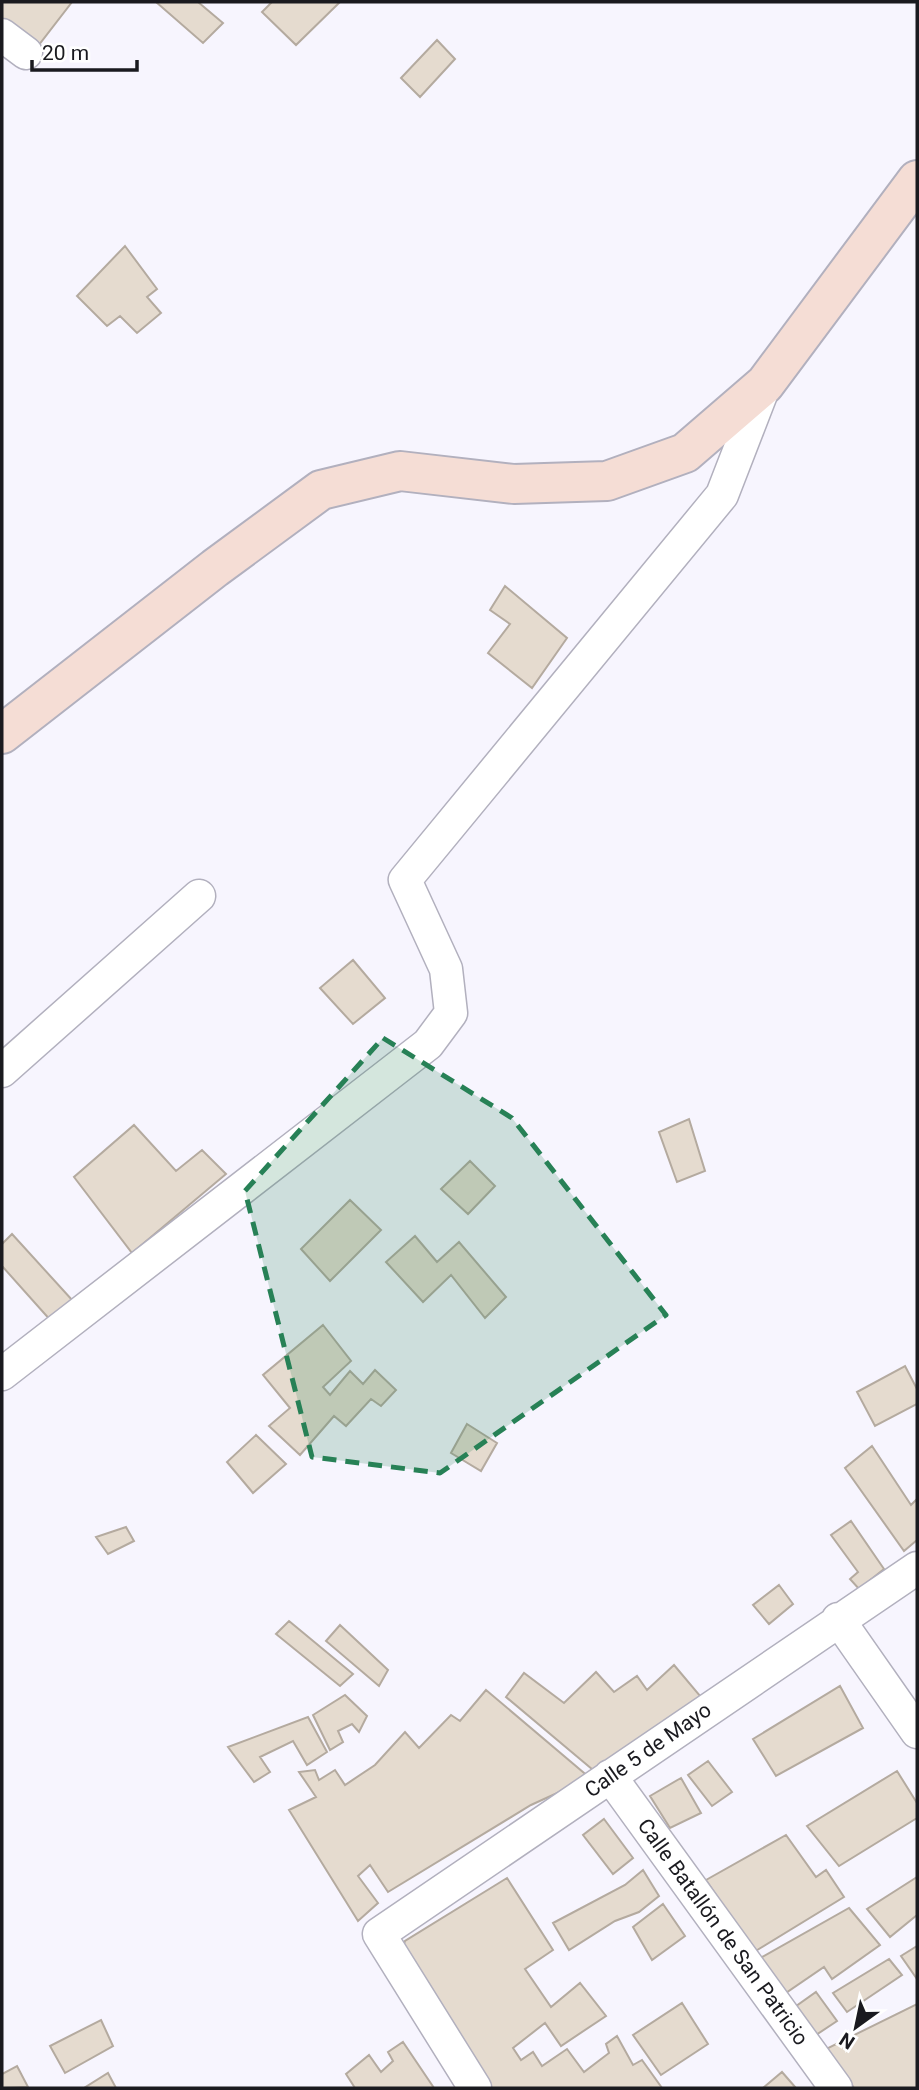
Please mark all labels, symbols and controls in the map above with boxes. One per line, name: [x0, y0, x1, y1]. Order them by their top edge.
scale bar: [32, 28, 136, 72]
text: 20 m: [42, 41, 89, 65]
street label: Calle 5 de Mayo: [580, 1698, 716, 1802]
street label: Calle Batallón de San Patricio: [633, 1814, 813, 2050]
north arrow: [821, 1992, 891, 2062]
text: N: [835, 2028, 859, 2054]

